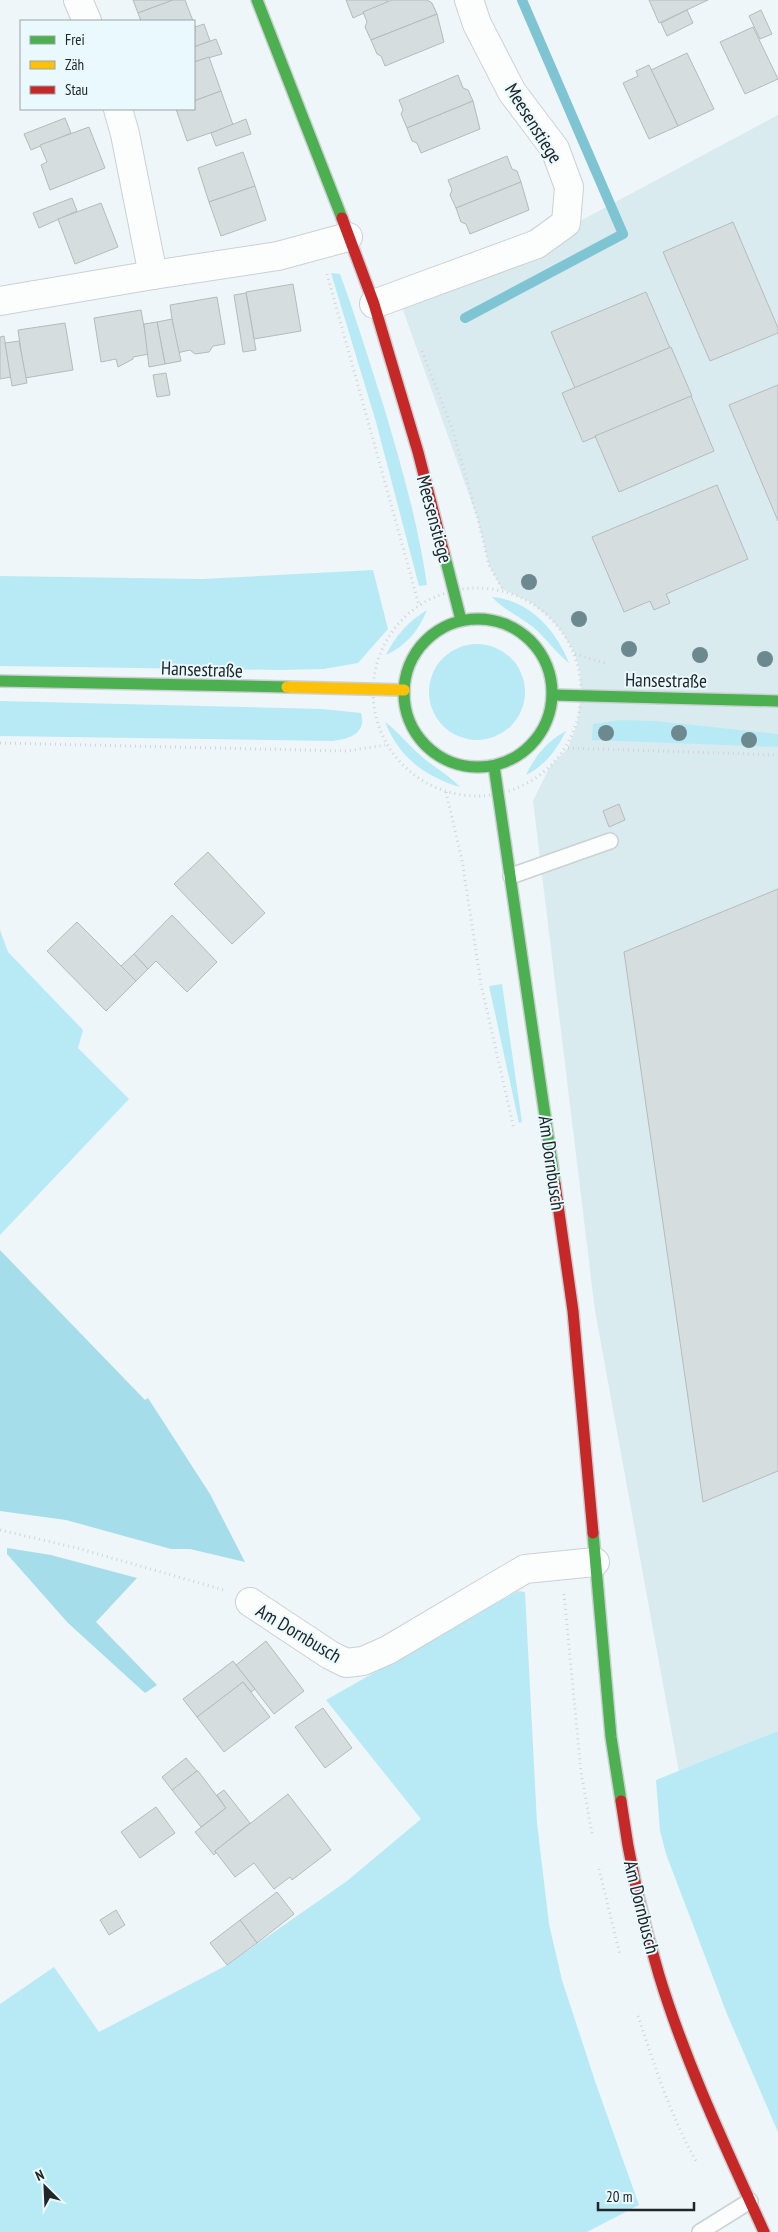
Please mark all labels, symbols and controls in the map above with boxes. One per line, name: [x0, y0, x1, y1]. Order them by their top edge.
legend: [20, 20, 195, 110]
text: Frei: [65, 30, 85, 49]
text: Zäh: [65, 55, 84, 74]
street label: Meesenstiege: [500, 79, 568, 168]
text: Stau: [65, 80, 88, 99]
street label: Meesenstiege: [412, 473, 458, 566]
street label: Hansestraße: [161, 656, 244, 682]
street label: Hansestraße: [625, 667, 707, 693]
street label: Am Dornbusch: [533, 1114, 571, 1212]
street label: Am Dornbusch: [252, 1598, 346, 1668]
street label: Am Dornbusch: [619, 1858, 665, 1956]
north arrow: [20, 2162, 70, 2212]
text: N: [33, 2165, 47, 2185]
scale bar: [598, 2180, 694, 2212]
text: 20 m: [606, 2187, 632, 2206]

